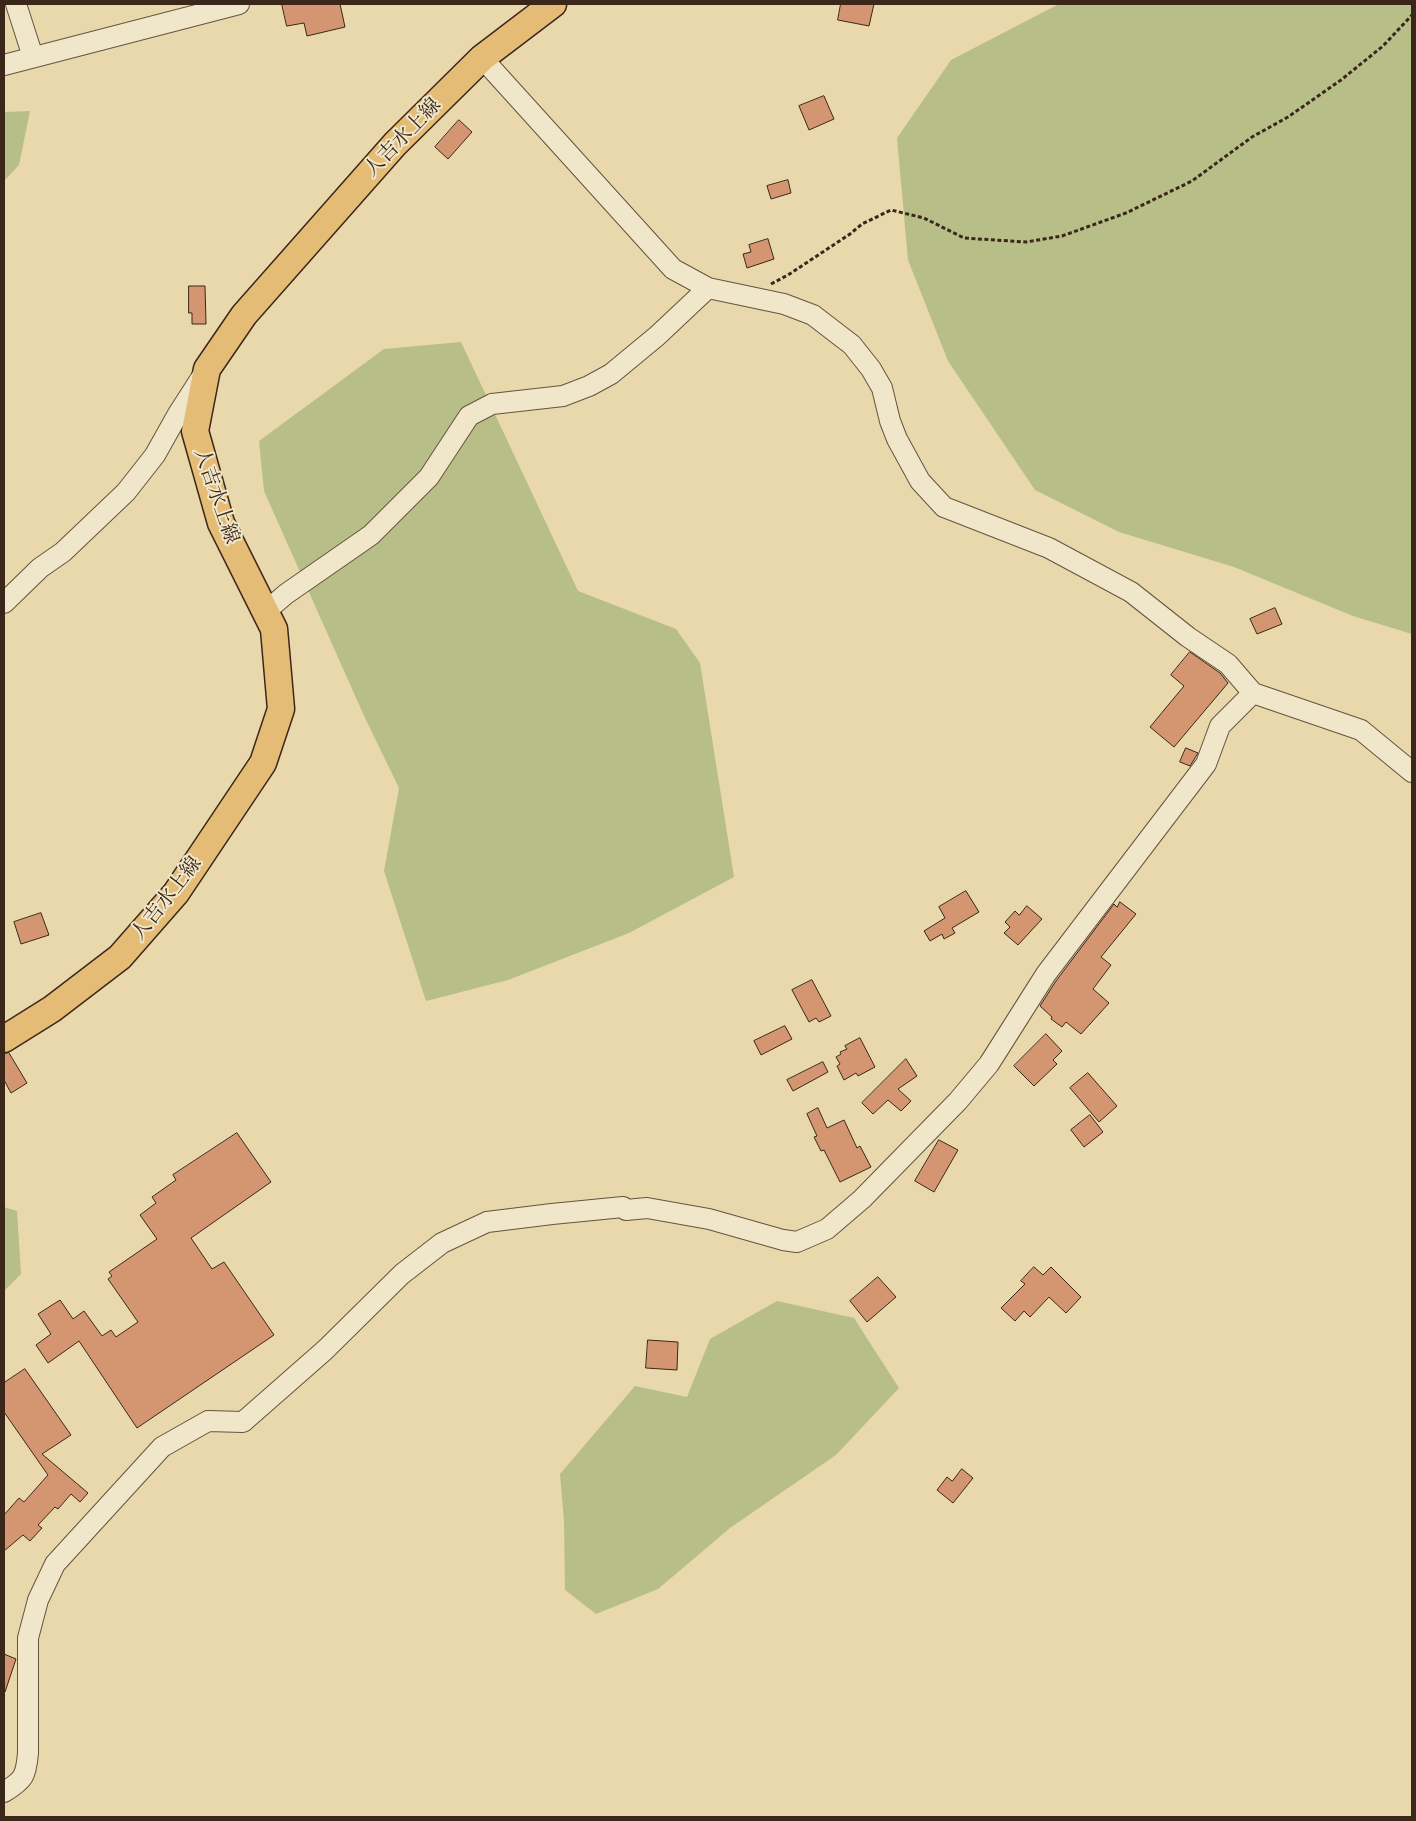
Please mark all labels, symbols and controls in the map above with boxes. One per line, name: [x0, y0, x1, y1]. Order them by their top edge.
street label: 人吉水上線: [360, 94, 446, 182]
street label: 人吉水上線: [188, 445, 244, 547]
street label: 人吉水上線: [127, 852, 207, 946]

